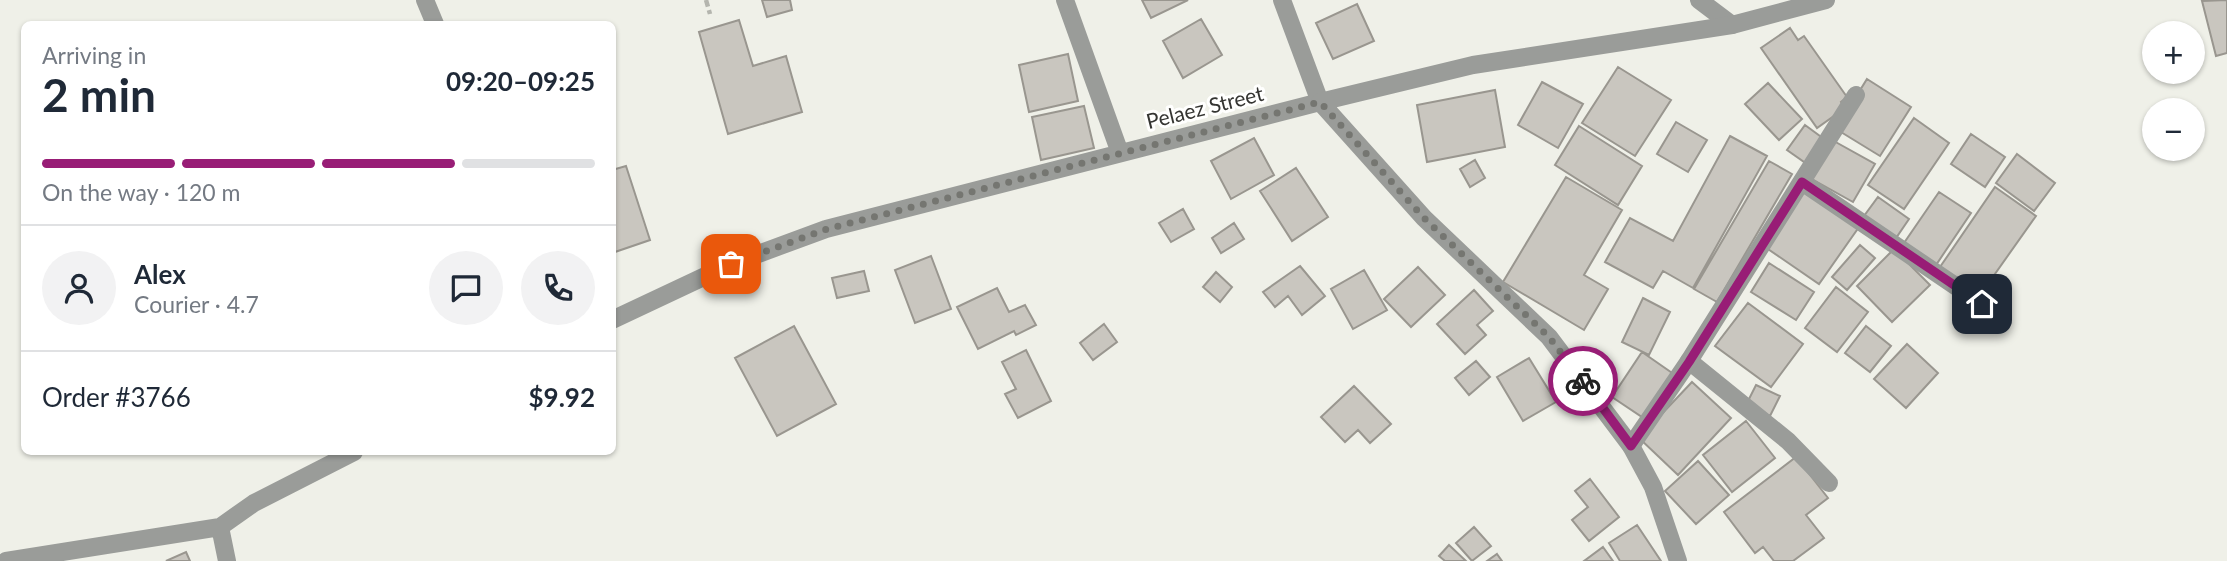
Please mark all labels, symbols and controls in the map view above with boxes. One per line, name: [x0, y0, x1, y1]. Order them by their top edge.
map controls: [2142, 21, 2205, 161]
button: +: [2142, 21, 2205, 84]
text: Arriving in: [42, 41, 146, 69]
text: 09:20–09:25: [446, 65, 595, 97]
text: 2 min: [42, 67, 156, 122]
street label: Pelaez Street: [1143, 80, 1266, 133]
button: −: [2142, 98, 2205, 161]
text: On the way · 120 m: [42, 178, 241, 206]
pin: [701, 234, 761, 294]
icon: bag: [712, 245, 750, 283]
button: person: [42, 251, 116, 325]
button: chat: [429, 251, 503, 325]
button: phone: [521, 251, 595, 325]
text: Alex: [134, 258, 186, 290]
pin: [1952, 274, 2012, 334]
icon: home: [1963, 285, 2001, 323]
text: Courier · 4.7: [134, 290, 259, 318]
courier: [1548, 346, 1618, 416]
icon: bike: [1564, 362, 1602, 400]
text: Order #3766: [42, 381, 191, 413]
text: $9.92: [529, 381, 595, 413]

